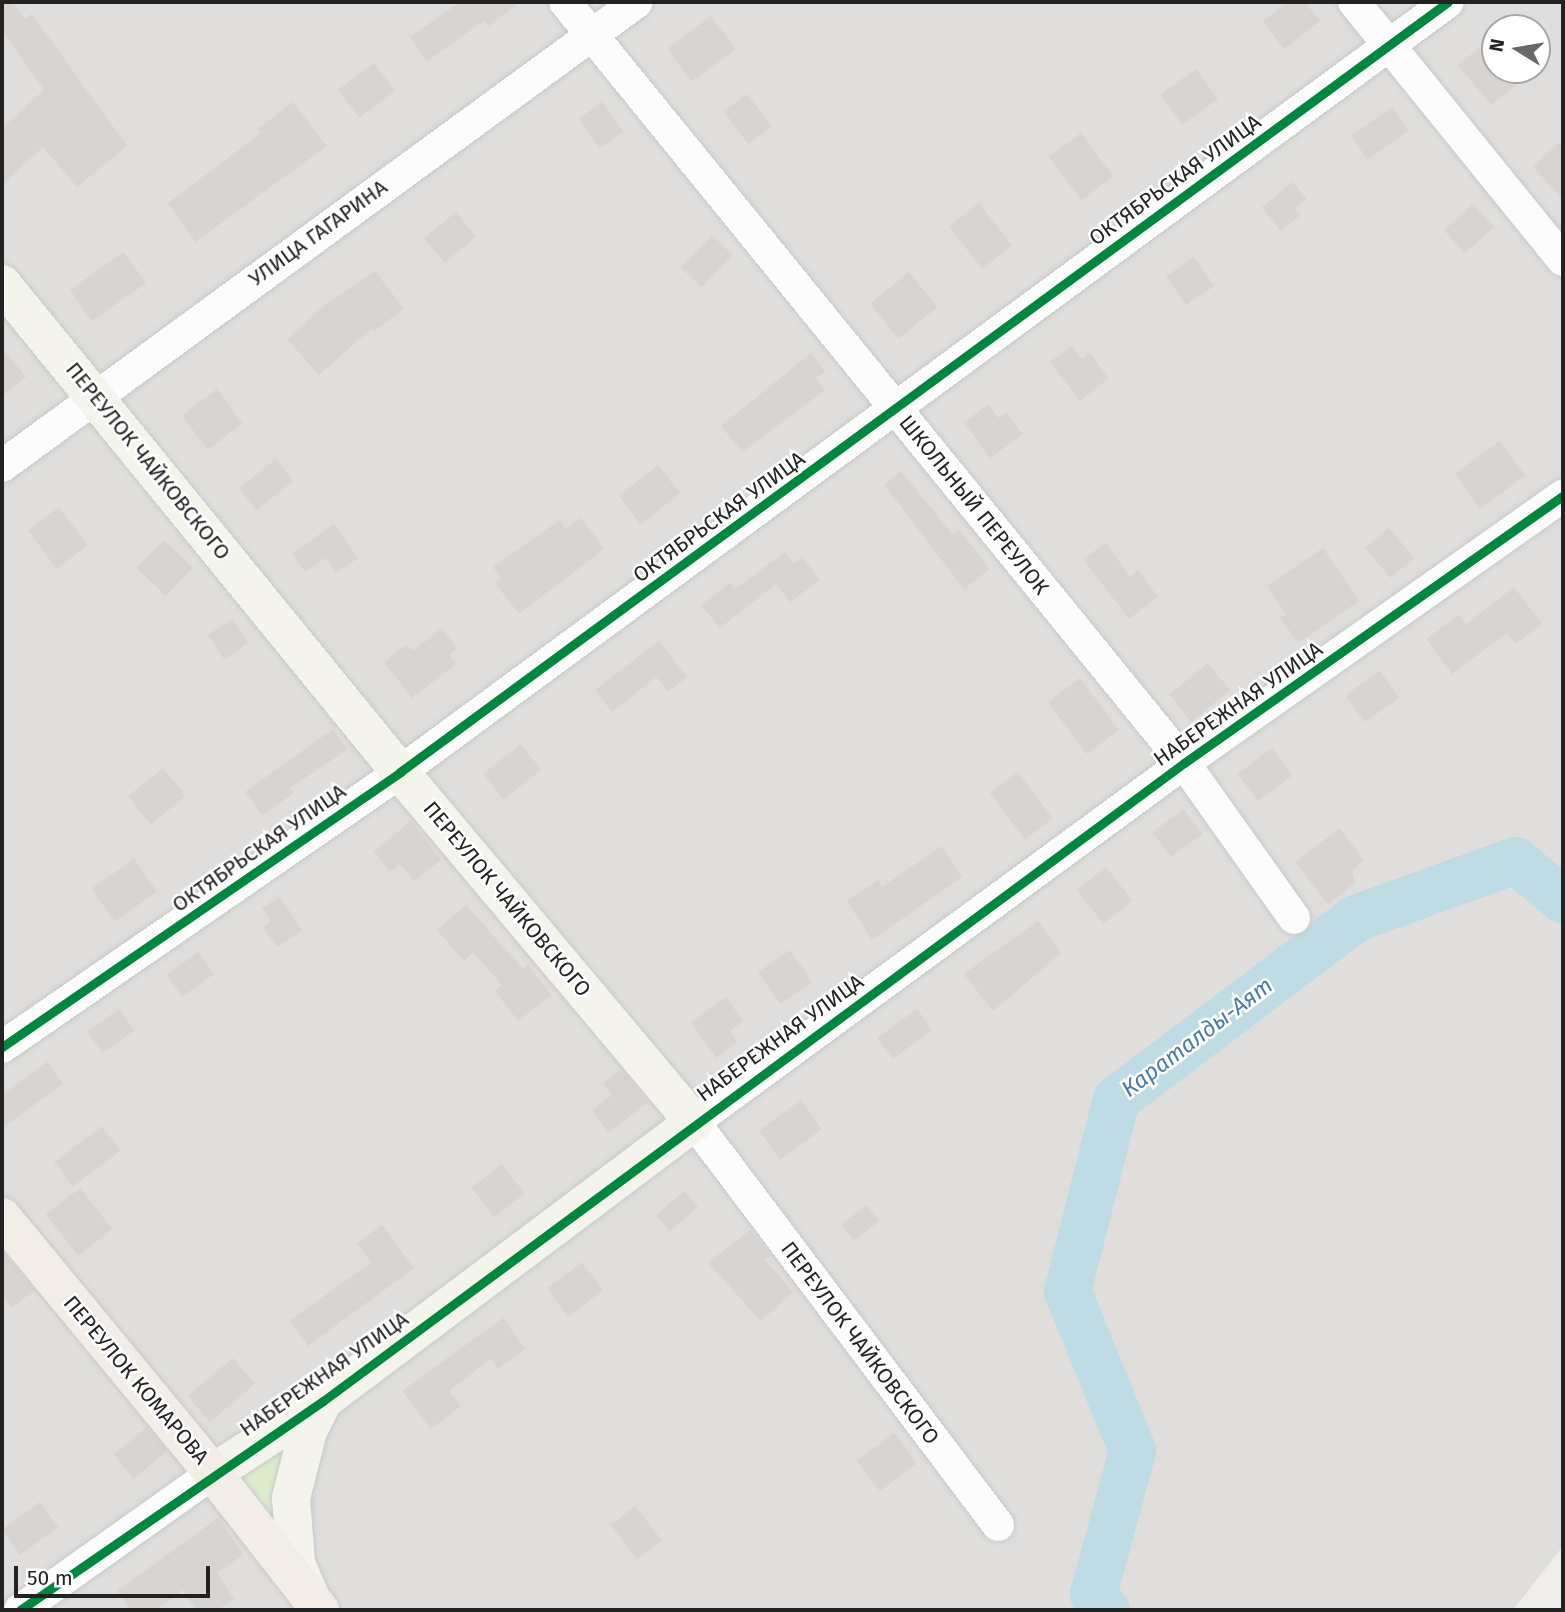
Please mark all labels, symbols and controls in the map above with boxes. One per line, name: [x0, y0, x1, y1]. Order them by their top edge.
north arrow: [1481, 14, 1551, 84]
text: N: [1484, 37, 1509, 54]
street label: ОКТЯБРЬСКАЯ УЛИЦА: [1084, 109, 1266, 251]
street label: УЛИЦА ГАГАРИНА: [244, 174, 392, 292]
street label: ПЕРЕУЛОК ЧАЙКОВСКОГО: [61, 357, 235, 565]
street label: ШКОЛЬНЫЙ ПЕРЕУЛОК: [894, 410, 1054, 600]
street label: ОКТЯБРЬСКАЯ УЛИЦА: [628, 446, 810, 588]
street label: НАБЕРЕЖНАЯ УЛИЦА: [1149, 636, 1327, 772]
street label: ОКТЯБРЬСКАЯ УЛИЦА: [167, 779, 351, 917]
street label: ПЕРЕУЛОК ЧАЙКОВСКОГО: [418, 796, 596, 1002]
street label: НАБЕРЕЖНАЯ УЛИЦА: [692, 969, 868, 1107]
water label: Караталды-Аят: [1116, 971, 1278, 1103]
street label: ПЕРЕУЛОК ЧАЙКОВСКОГО: [776, 1237, 944, 1449]
street label: ПЕРЕУЛОК КОМАРОВА: [58, 1291, 214, 1469]
street label: НАБЕРЕЖНАЯ УЛИЦА: [235, 1306, 413, 1442]
scale bar: [18, 1552, 214, 1596]
text: 50 m: [27, 1565, 73, 1591]

